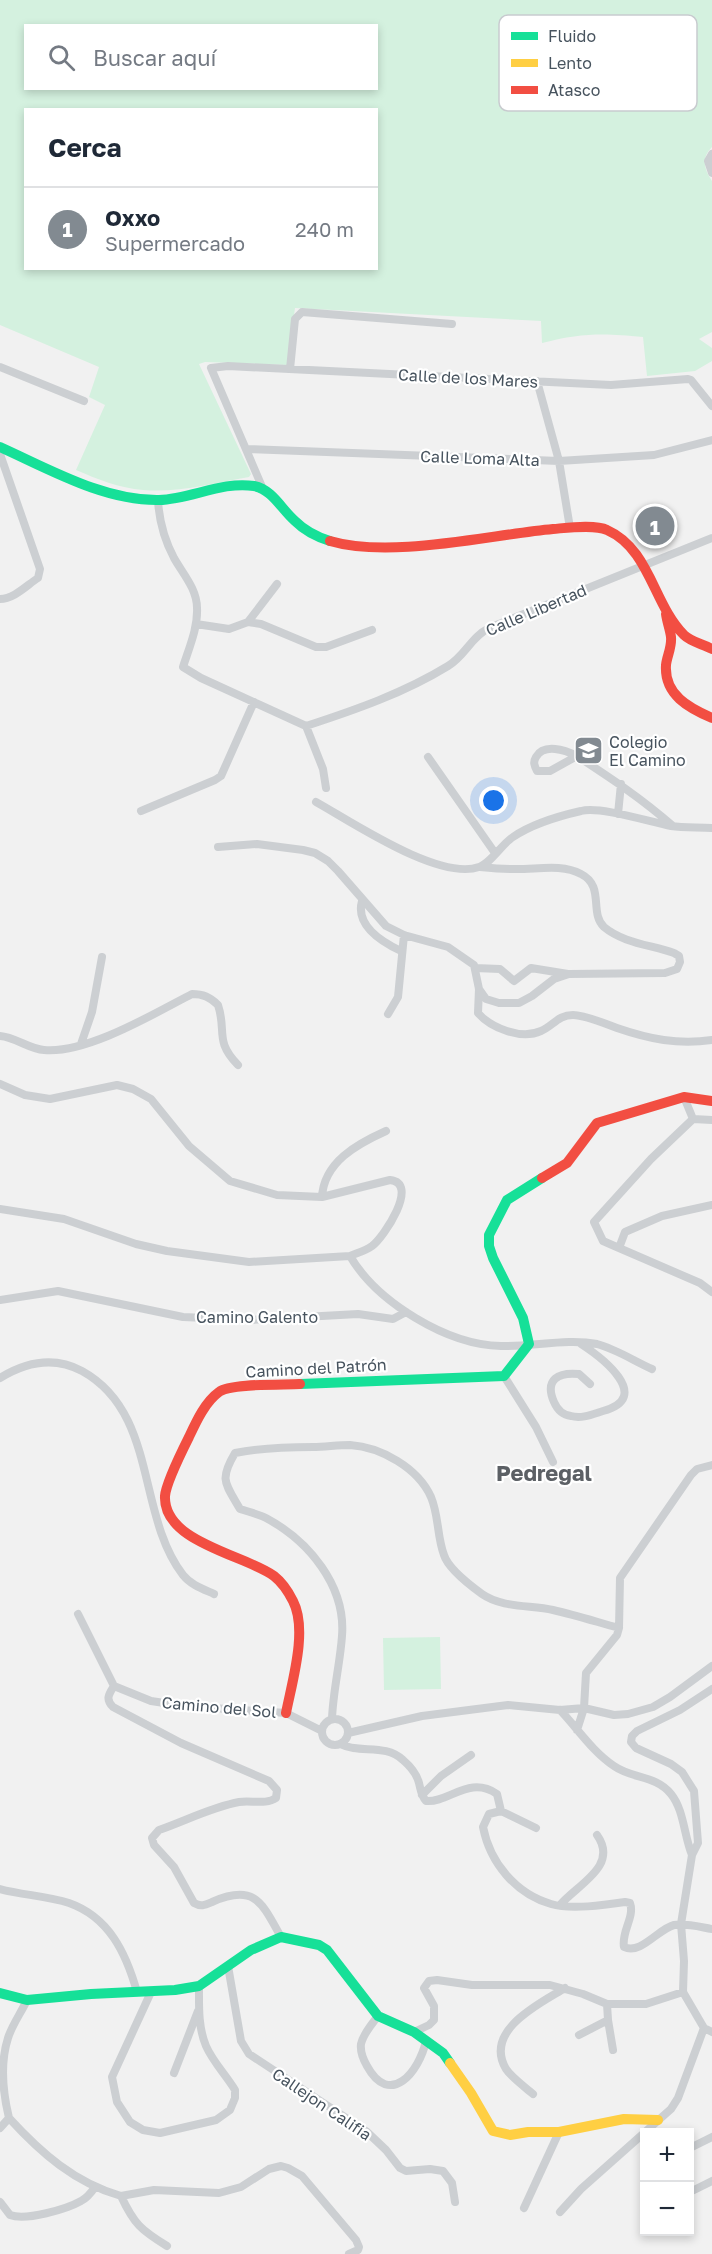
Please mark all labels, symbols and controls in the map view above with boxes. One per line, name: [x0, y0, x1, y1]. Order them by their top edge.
legend: [499, 15, 697, 111]
search box: [24, 24, 378, 90]
text: Fluido: [548, 26, 596, 46]
icon: search: [45, 41, 78, 74]
text: Buscar aquí: [93, 44, 216, 71]
text: Lento: [548, 53, 592, 73]
text: Atasco: [548, 80, 600, 100]
text: Cerca: [48, 132, 122, 163]
text: Oxxo: [105, 204, 160, 231]
text: 1: [62, 217, 73, 241]
text: 240 m: [295, 217, 354, 241]
text: Supermercado: [105, 231, 245, 255]
street label: Calle de los Mares: [398, 364, 538, 392]
street label: Calle Loma Alta: [420, 446, 540, 470]
pin: 1: [636, 504, 674, 548]
street label: Calle Libertad: [483, 580, 589, 640]
place label: Colegio El Camino: [609, 732, 686, 770]
school or university icon: Colegio El Camino: [572, 735, 604, 767]
your location: [479, 786, 508, 815]
street label: Camino Galento: [196, 1307, 318, 1327]
street label: Camino del Patrón: [245, 1354, 387, 1382]
district label: Pedregal: [496, 1459, 592, 1486]
street label: Camino del Sol: [161, 1692, 277, 1722]
street label: Callejon Califia: [269, 2063, 375, 2145]
map controls: [640, 2128, 694, 2236]
button: +: [640, 2128, 694, 2182]
button: −: [640, 2182, 694, 2236]

